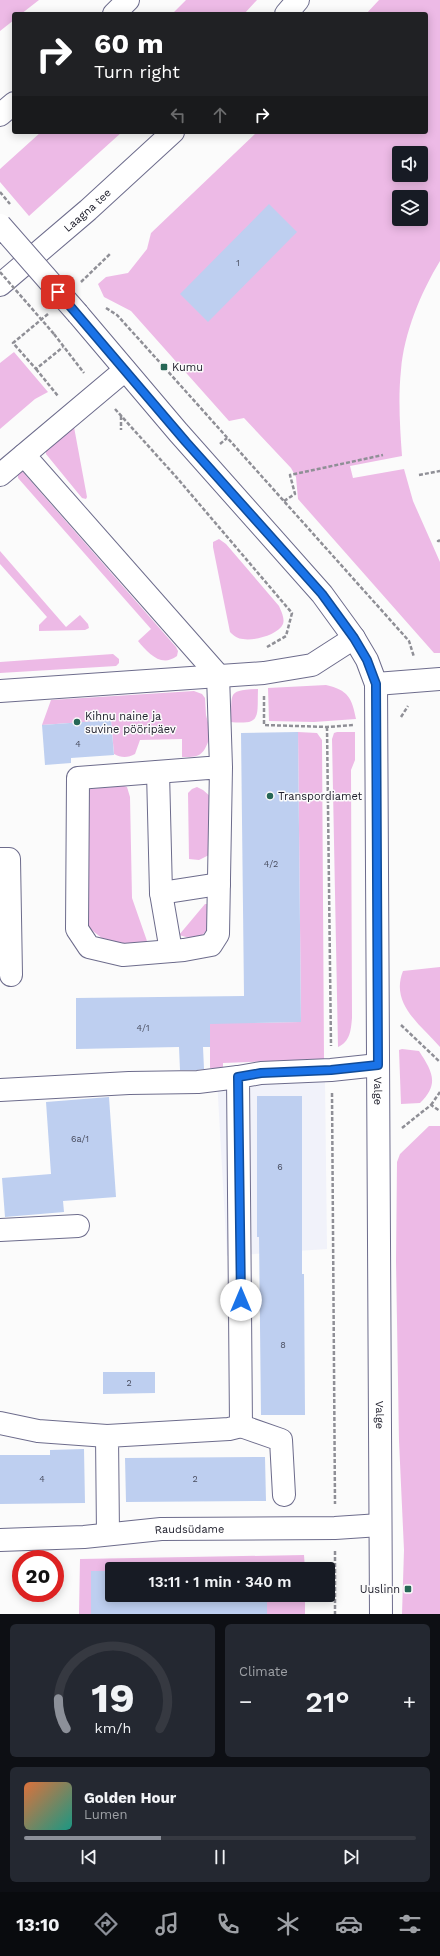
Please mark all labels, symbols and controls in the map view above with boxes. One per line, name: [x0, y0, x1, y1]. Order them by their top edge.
text: 60 m: [94, 27, 164, 60]
icon: right: [28, 28, 80, 80]
text: Turn right: [94, 61, 180, 82]
icon: left: [167, 104, 189, 126]
icon: ahead: [209, 104, 231, 126]
icon: right: [251, 104, 273, 126]
map controls: [392, 146, 428, 226]
button: sound: [392, 146, 428, 182]
street label: Laagna tee: [61, 186, 114, 235]
button: layers: [392, 190, 428, 226]
house number: 1: [236, 258, 240, 268]
pin: [41, 275, 75, 309]
icon: arrive: [47, 281, 69, 303]
place label: Kumu: [172, 361, 203, 374]
marker: Kumu: [159, 362, 169, 372]
place label: Kihnu naine ja suvine pööripäev: [85, 710, 176, 736]
marker: Kihnu naine ja suvine pööripäev: [72, 717, 82, 727]
house number: 4: [75, 739, 81, 749]
place label: Transpordiamet: [278, 790, 363, 803]
marker: Transpordiamet: [265, 791, 275, 801]
house number: 4/2: [264, 859, 278, 869]
house number: 4/1: [137, 1023, 149, 1033]
street label: Valge: [371, 1077, 384, 1105]
house number: 6a/1: [71, 1134, 89, 1144]
house number: 6: [277, 1162, 283, 1172]
position arrow: [220, 1279, 262, 1321]
house number: 8: [280, 1340, 286, 1350]
house number: 2: [126, 1378, 132, 1388]
street label: Valge: [373, 1401, 386, 1429]
house number: 4: [39, 1474, 45, 1484]
house number: 2: [192, 1474, 198, 1484]
street label: Raudsüdame: [154, 1523, 225, 1537]
speed limit sign: 20: [12, 1550, 64, 1602]
text: 13:11 · 1 min · 340 m: [148, 1573, 292, 1591]
place label: Uuslinn: [360, 1583, 400, 1596]
marker: Uuslinn: [403, 1584, 413, 1594]
text: Climate: [239, 1664, 288, 1679]
text: 19: [91, 1672, 134, 1721]
text: 21°: [305, 1684, 350, 1719]
text: −: [239, 1689, 252, 1714]
text: +: [403, 1689, 416, 1714]
text: km/h: [94, 1719, 131, 1735]
text: Golden Hour: [84, 1789, 176, 1807]
text: Lumen: [84, 1807, 128, 1822]
icon: previous: [78, 1846, 100, 1868]
icon: pause: [209, 1846, 231, 1868]
icon: next: [340, 1846, 362, 1868]
icon: directions: [92, 1910, 120, 1938]
icon: music: [153, 1910, 181, 1938]
icon: phone: [214, 1910, 242, 1938]
icon: climate: [274, 1910, 302, 1938]
icon: car: [335, 1910, 363, 1938]
icon: filters: [396, 1910, 424, 1938]
text: 13:10: [16, 1914, 60, 1935]

